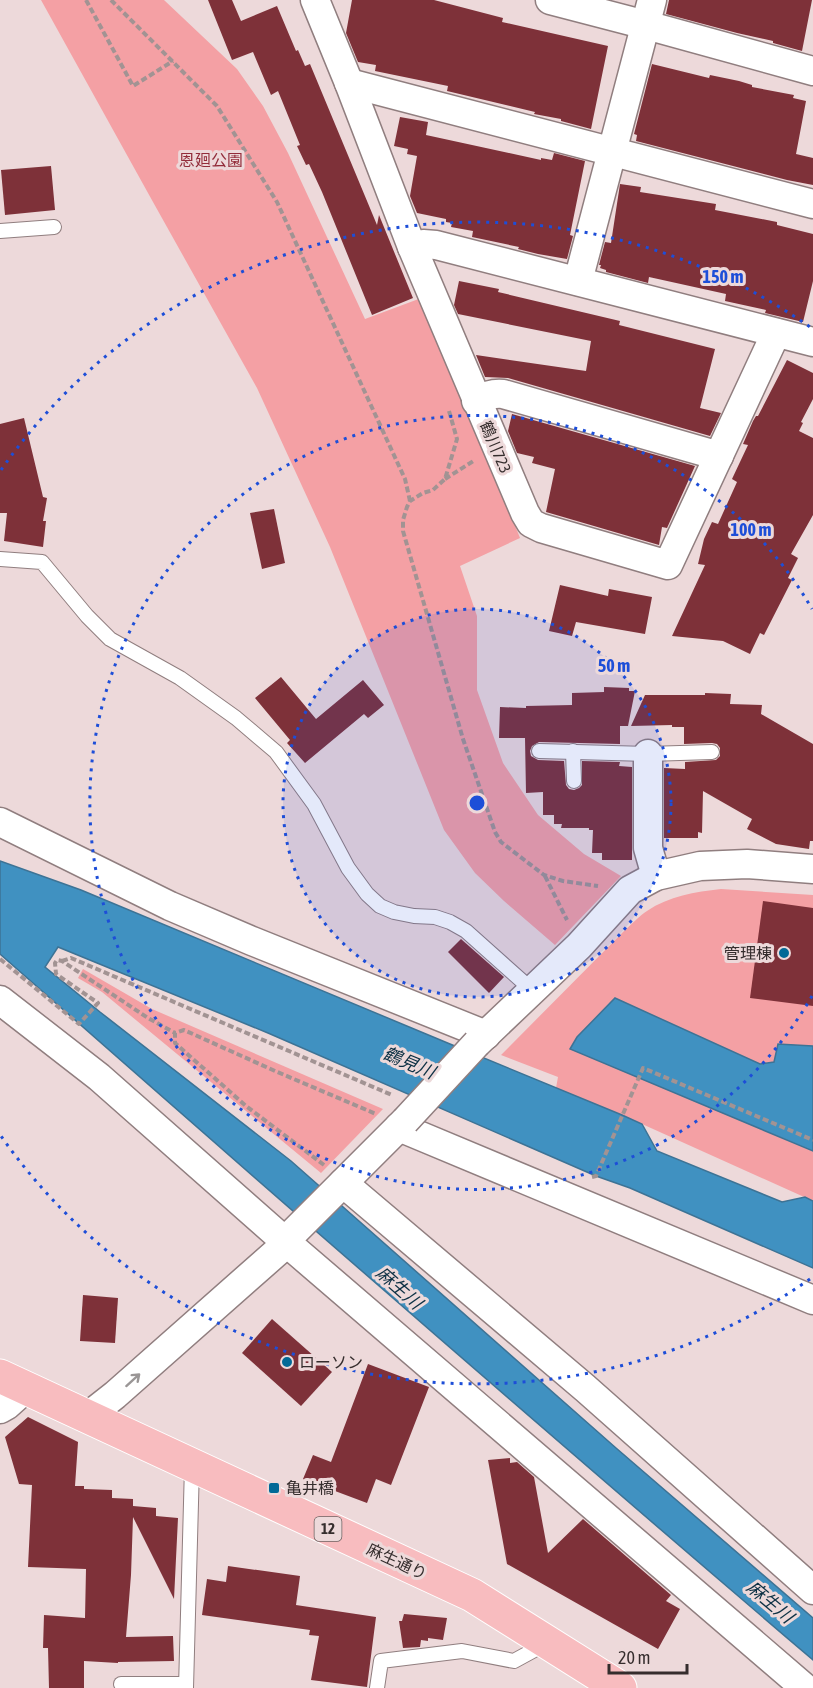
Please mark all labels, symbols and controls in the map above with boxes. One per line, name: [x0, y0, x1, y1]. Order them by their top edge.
park label: 恩廻公園: [179, 151, 243, 169]
text: 150 m: [703, 266, 743, 287]
street label: 鶴川723: [477, 418, 515, 476]
text: 100 m: [731, 519, 771, 540]
text: 50 m: [598, 655, 630, 676]
centre of rings: [467, 793, 487, 813]
place label: 管理棟: [724, 944, 772, 962]
marker: 管理棟: [777, 946, 791, 960]
water label: 鶴見川: [380, 1042, 440, 1084]
water label: 麻生川: [372, 1262, 428, 1315]
place label: ローソン: [299, 1353, 363, 1371]
marker: ローソン: [280, 1355, 294, 1369]
one-way arrow: [125, 1373, 140, 1387]
place label: 亀井橋: [286, 1479, 334, 1497]
marker: 亀井橋: [267, 1481, 281, 1495]
road number: 12: [314, 1517, 342, 1541]
street label: 麻生通り: [364, 1539, 430, 1583]
water label: 麻生川: [743, 1576, 799, 1628]
scale bar: [609, 1637, 687, 1675]
text: 20 m: [618, 1647, 650, 1668]

